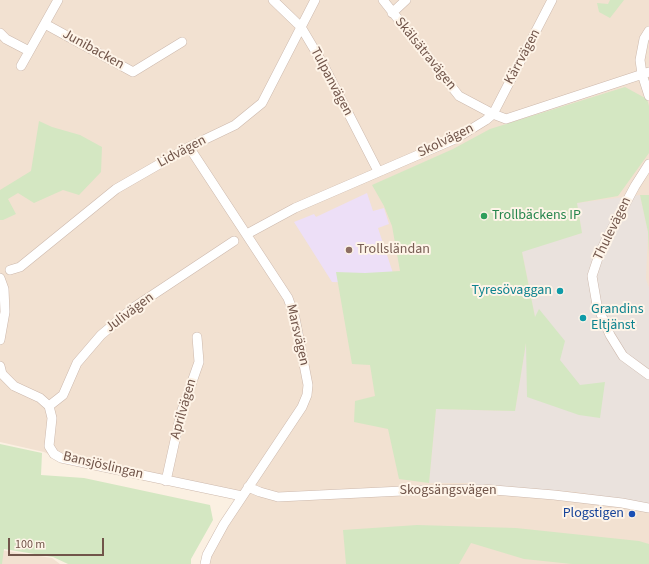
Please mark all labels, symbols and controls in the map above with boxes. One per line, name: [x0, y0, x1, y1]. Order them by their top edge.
street label: Skälsätravägen: [391, 14, 459, 94]
street label: Junibacken: [59, 26, 127, 74]
street label: Kärrvägen: [501, 27, 545, 87]
street label: Tulpanvägen: [306, 45, 356, 119]
street label: Skolvägen: [415, 120, 477, 162]
street label: Lidvägen: [155, 132, 209, 172]
street label: Thulevägen: [591, 195, 635, 263]
place label: Trollbäckens IP: [492, 208, 581, 224]
marker: Trollbäckens IP: [479, 211, 489, 221]
place label: Trollsländan: [357, 242, 430, 258]
marker: Trollsländan: [344, 245, 354, 255]
place label: Tyresövaggan: [471, 283, 552, 299]
marker: Tyresövaggan: [555, 286, 565, 296]
street label: Julivägen: [103, 289, 157, 337]
place label: Grandins Eltjänst: [591, 302, 644, 334]
street label: Marsvägen: [282, 303, 312, 367]
marker: Grandins Eltjänst: [578, 313, 588, 323]
street label: Aprilvägen: [167, 377, 201, 441]
street label: Bansjöslingan: [61, 449, 145, 483]
street label: Skogsängsvägen: [399, 483, 497, 499]
place label: Plogstigen: [563, 506, 624, 522]
marker: Plogstigen: [627, 509, 637, 519]
scale bar: [10, 530, 106, 556]
text: 100 m: [15, 536, 45, 553]

